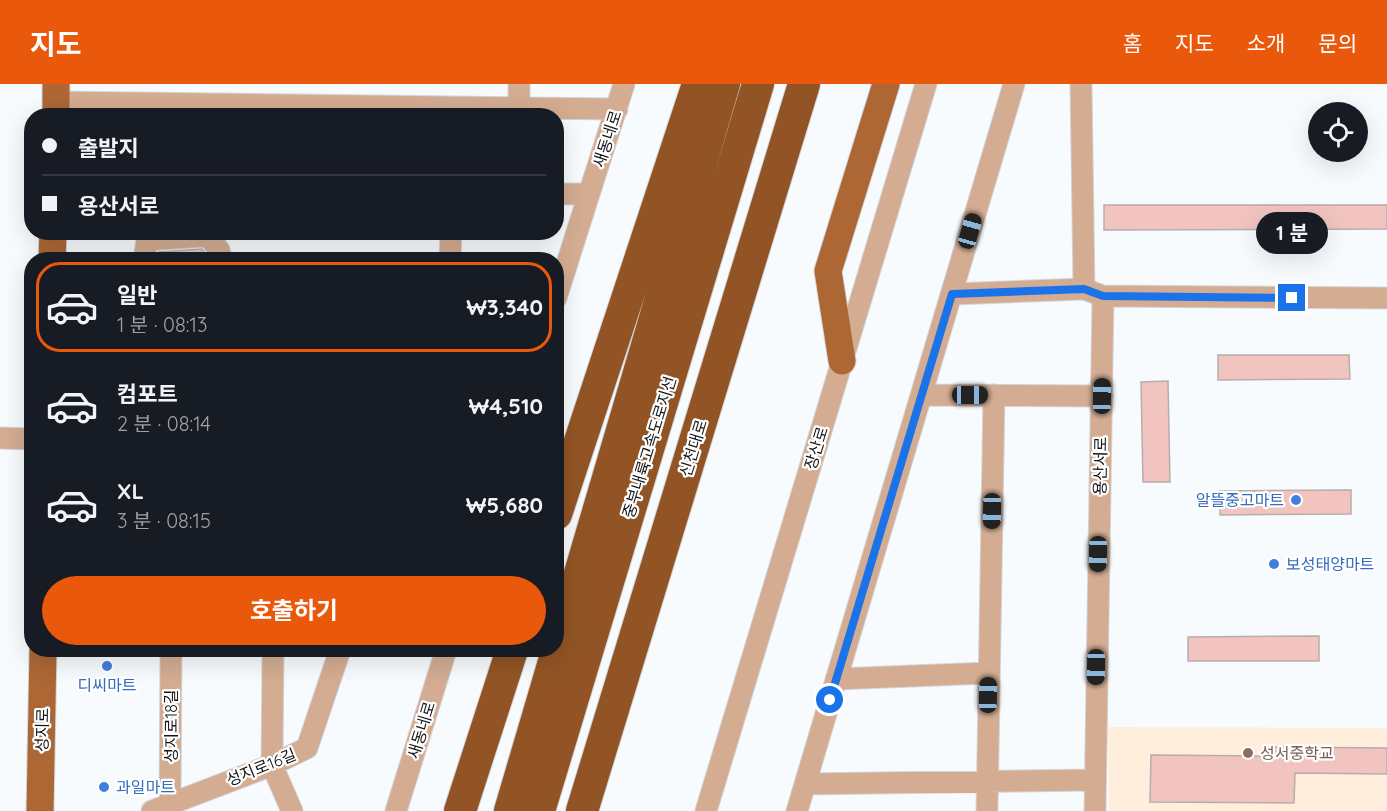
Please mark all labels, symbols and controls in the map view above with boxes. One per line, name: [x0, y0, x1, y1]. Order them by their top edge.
text: 지도: [30, 26, 82, 61]
text: 홈: [1123, 30, 1142, 56]
text: 지도: [1175, 30, 1214, 56]
text: 소개: [1247, 30, 1285, 56]
text: 문의: [1318, 30, 1357, 56]
map controls: [1308, 102, 1368, 162]
button: locate: [1308, 102, 1368, 162]
street label: 새동네로: [588, 108, 626, 170]
text: 출발지: [78, 134, 139, 162]
text: 용산서로: [78, 192, 159, 220]
car: [956, 211, 984, 251]
callout: 1 분: [1256, 211, 1328, 253]
text: 1 분: [1276, 220, 1308, 245]
icon: car: [45, 280, 99, 334]
text: 일반: [117, 281, 157, 309]
route end: [1278, 284, 1305, 311]
text: ₩3,340: [466, 293, 543, 321]
text: 1 분 · 08:13: [117, 312, 207, 337]
street label: 중부내륙고속도로지선: [618, 374, 680, 520]
car: [1093, 378, 1111, 414]
icon: car: [45, 379, 99, 433]
text: 컴포트: [117, 380, 178, 408]
car: [952, 386, 988, 404]
text: ₩4,510: [469, 392, 543, 420]
text: 2 분 · 08:14: [117, 411, 211, 436]
street label: 신천대로: [675, 417, 711, 479]
street label: 장산로: [800, 424, 832, 472]
street label: 용산서로: [1089, 436, 1111, 496]
text: XL: [117, 477, 144, 505]
icon: car: [45, 478, 99, 532]
place label: 알뜰중고마트: [1196, 490, 1284, 510]
text: ₩5,680: [466, 491, 543, 519]
car: [983, 493, 1001, 529]
marker: 알뜰중고마트: [1289, 493, 1303, 507]
text: 3 분 · 08:15: [117, 508, 211, 533]
car: [1089, 536, 1107, 572]
place label: 보성태양마트: [1286, 554, 1374, 574]
marker: 보성태양마트: [1267, 557, 1281, 571]
button: 호출하기: [42, 576, 546, 645]
car: [1087, 649, 1105, 685]
marker: 디씨마트: [100, 659, 114, 673]
place label: 디씨마트: [78, 675, 136, 695]
car: [979, 677, 997, 713]
route start: [816, 686, 843, 713]
street label: 성지로18길: [161, 689, 181, 763]
street label: 새동네로: [403, 699, 439, 761]
street label: 성지로: [32, 707, 52, 752]
place label: 성서중학교: [1260, 743, 1334, 763]
street label: 성지로16길: [223, 744, 299, 790]
marker: 성서중학교: [1241, 746, 1255, 760]
place label: 과일마트: [116, 777, 175, 797]
marker: 과일마트: [97, 780, 111, 794]

